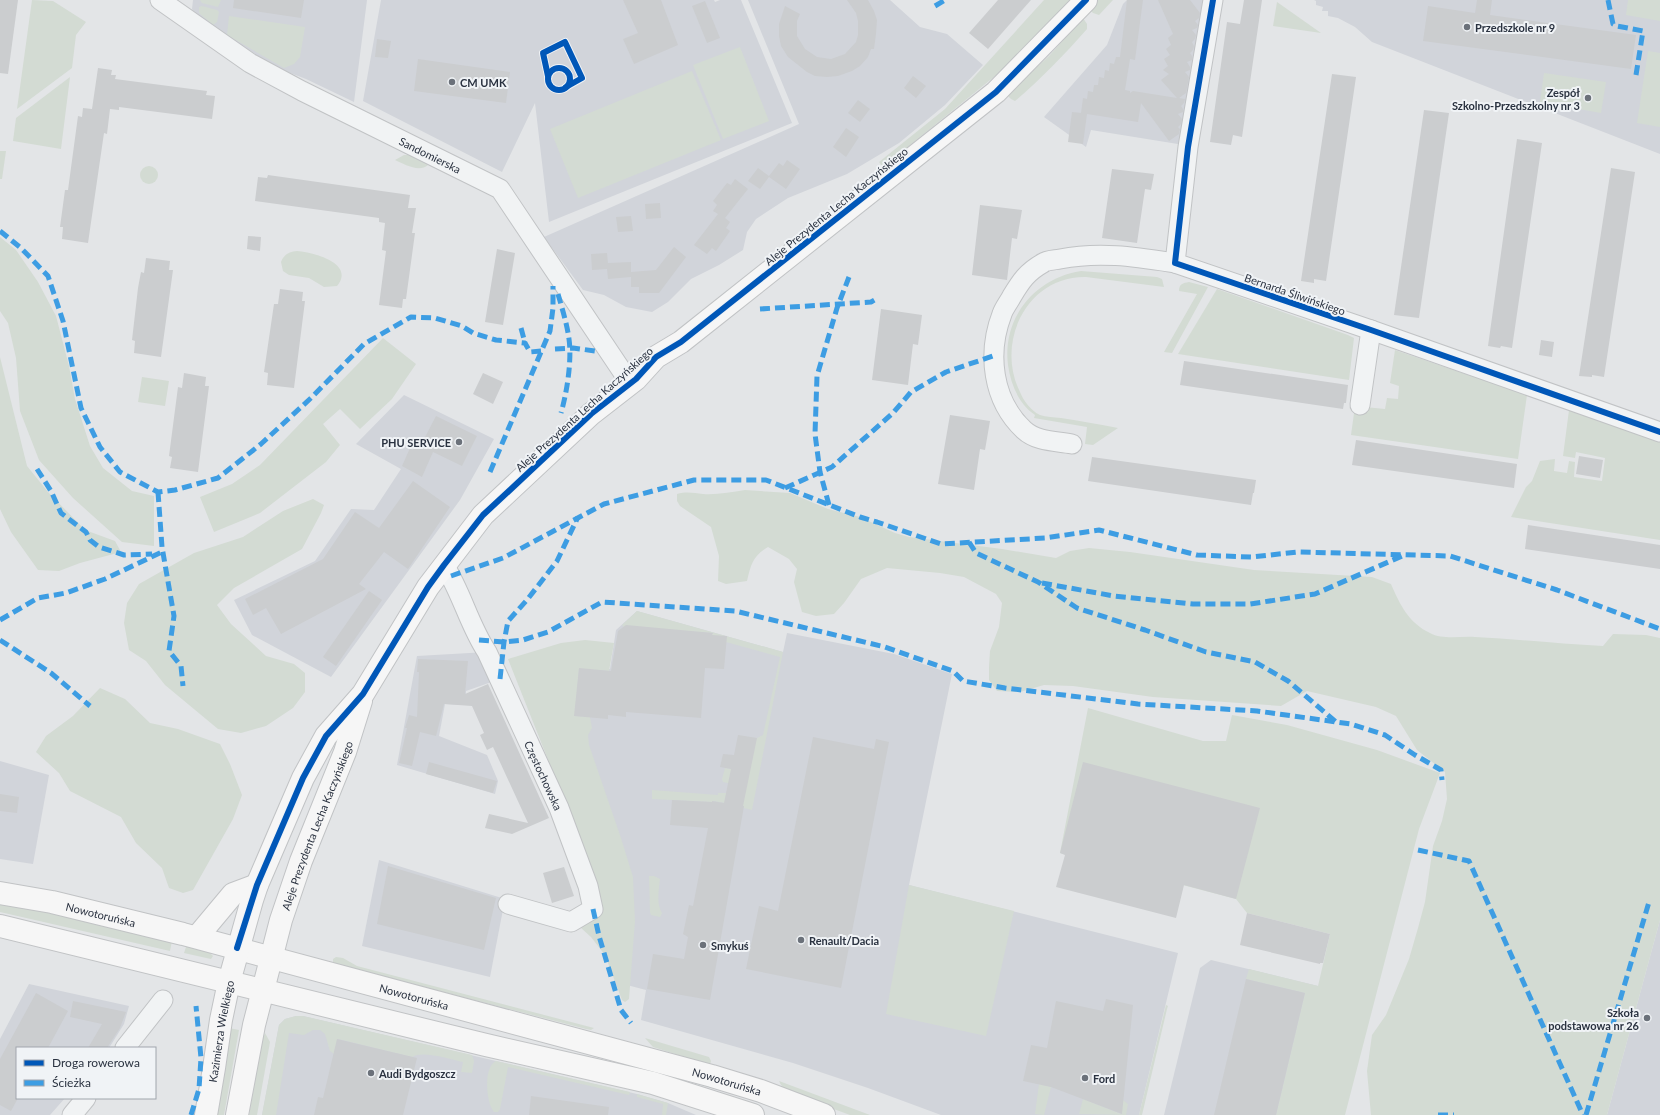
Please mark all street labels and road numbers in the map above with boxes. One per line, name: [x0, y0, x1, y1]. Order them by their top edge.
street label: Sandomierska: [397, 134, 463, 175]
street label: Aleje Prezydenta Lecha Kaczyńskiego: [762, 144, 910, 268]
street label: Bernarda Śliwińskiego: [1243, 271, 1347, 317]
street label: Aleje Prezydenta Lecha Kaczyńskiego: [513, 344, 655, 474]
street label: Aleje Prezydenta Lecha Kaczyńskiego: [278, 739, 355, 912]
street label: Częstochowska: [522, 739, 566, 812]
street label: Nowotoruńska: [65, 899, 137, 929]
street label: Kazimierza Wielkiego: [205, 979, 236, 1083]
street label: Nowotoruńska: [378, 981, 450, 1012]
street label: Nowotoruńska: [691, 1065, 763, 1097]

